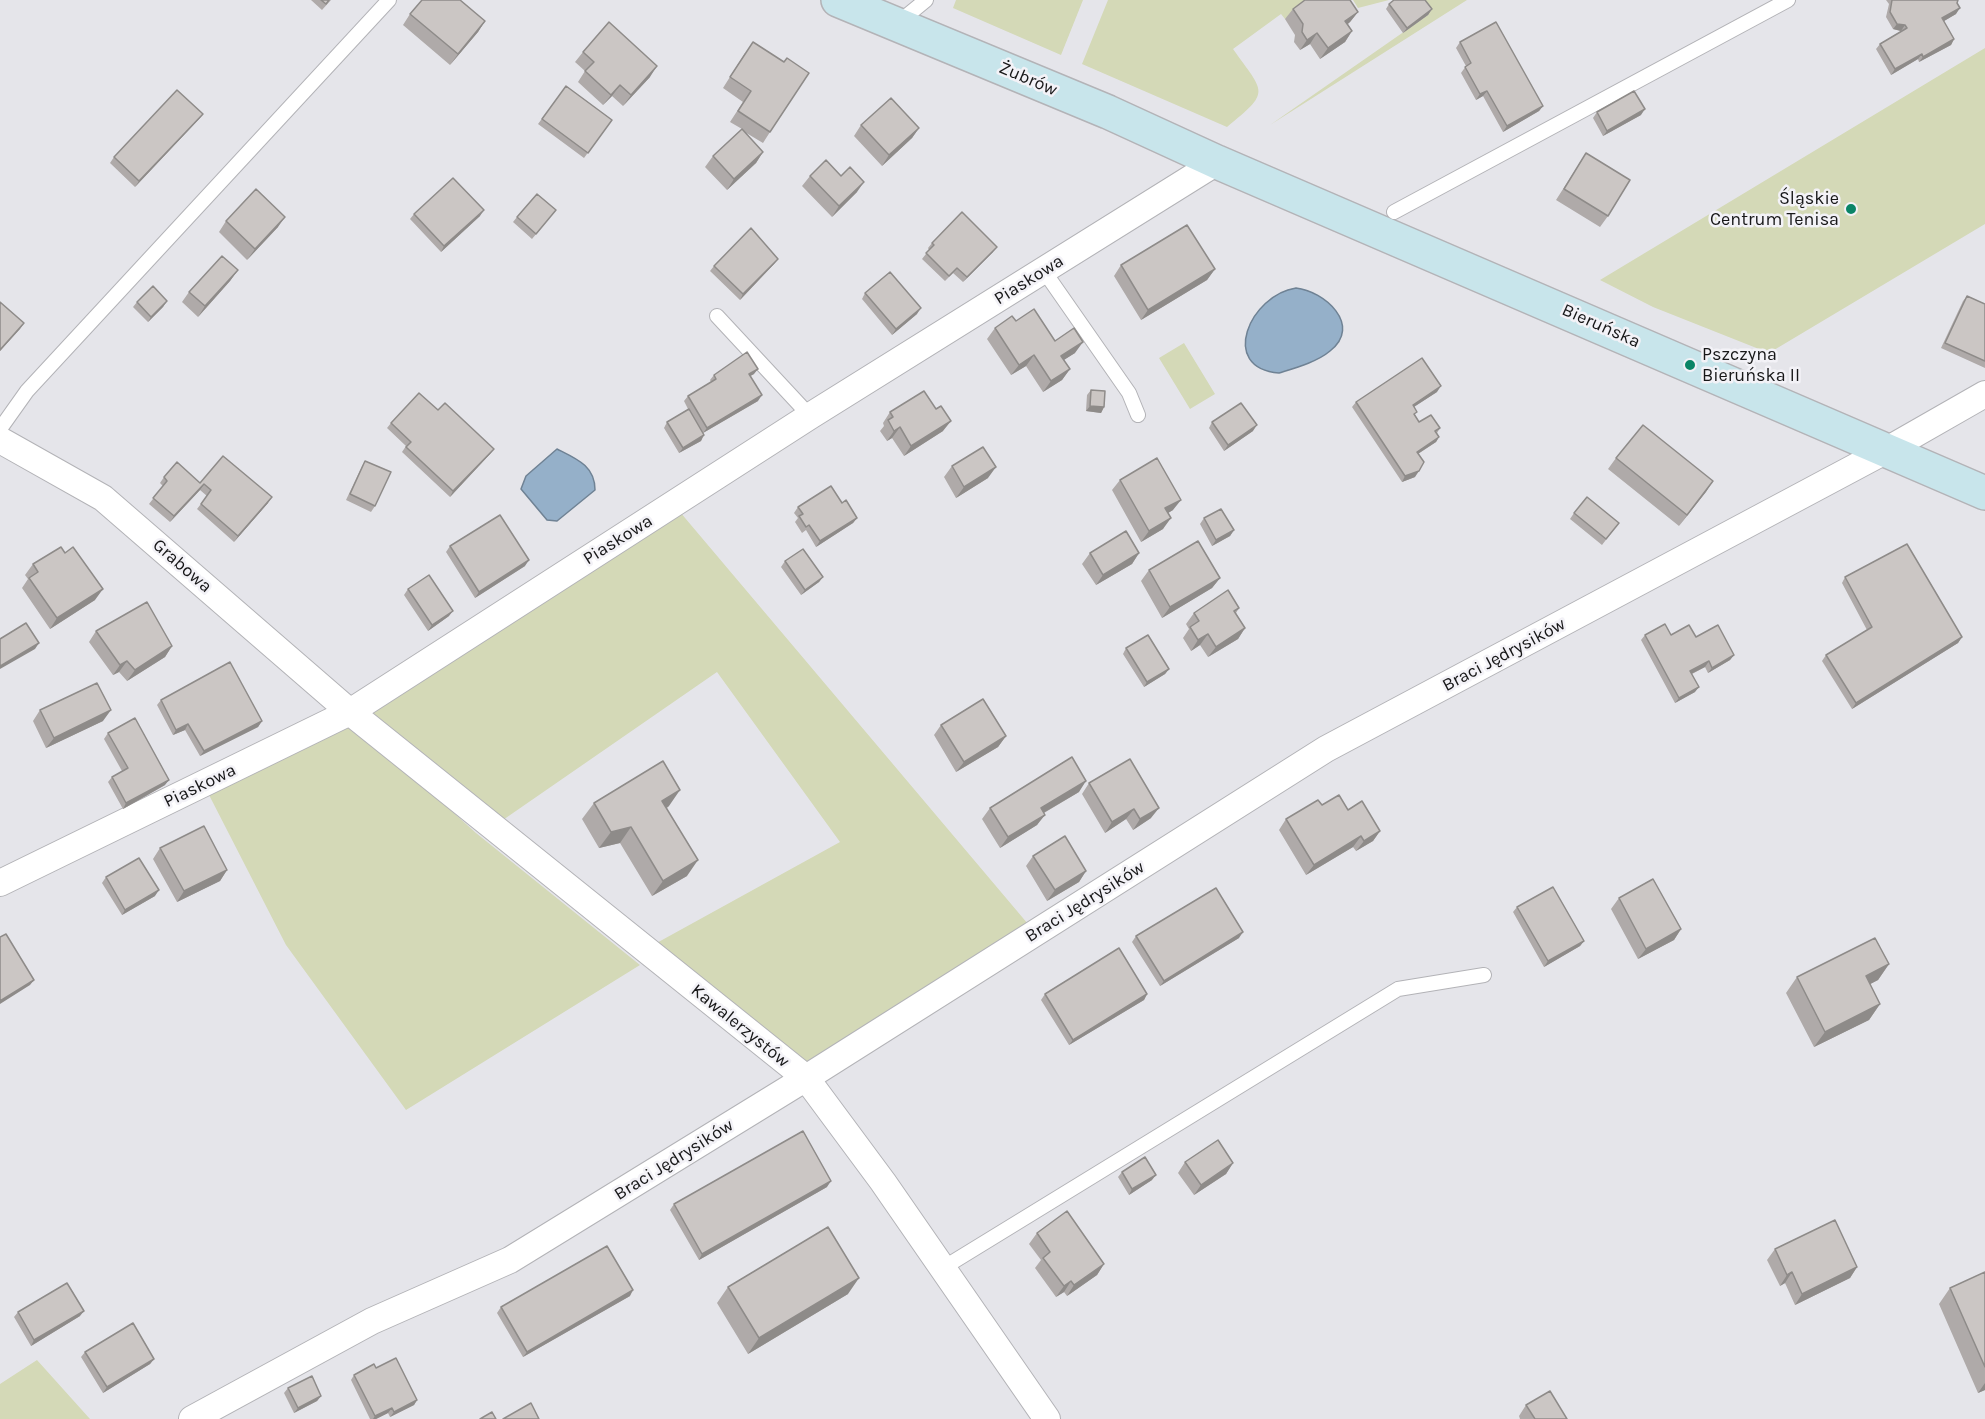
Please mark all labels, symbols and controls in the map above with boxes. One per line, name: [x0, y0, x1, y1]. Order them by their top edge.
street label: Żubrów: [995, 57, 1061, 101]
place label: Śląskie Centrum Tenisa: [1710, 188, 1839, 230]
marker: Śląskie Centrum Tenisa: [1844, 202, 1858, 216]
street label: Piaskowa: [990, 250, 1068, 310]
street label: Bieruńska: [1558, 299, 1644, 353]
place label: Pszczyna Bieruńska II: [1702, 344, 1800, 386]
marker: Pszczyna Bieruńska II: [1683, 358, 1697, 372]
street label: Piaskowa: [579, 510, 657, 570]
street label: Grabowa: [148, 534, 216, 598]
street label: Braci Jędrysików: [1439, 613, 1569, 697]
street label: Piaskowa: [160, 759, 240, 813]
street label: Braci Jędrysików: [1021, 857, 1149, 947]
street label: Kawalerzystów: [686, 980, 794, 1072]
street label: Braci Jędrysików: [610, 1115, 738, 1205]

